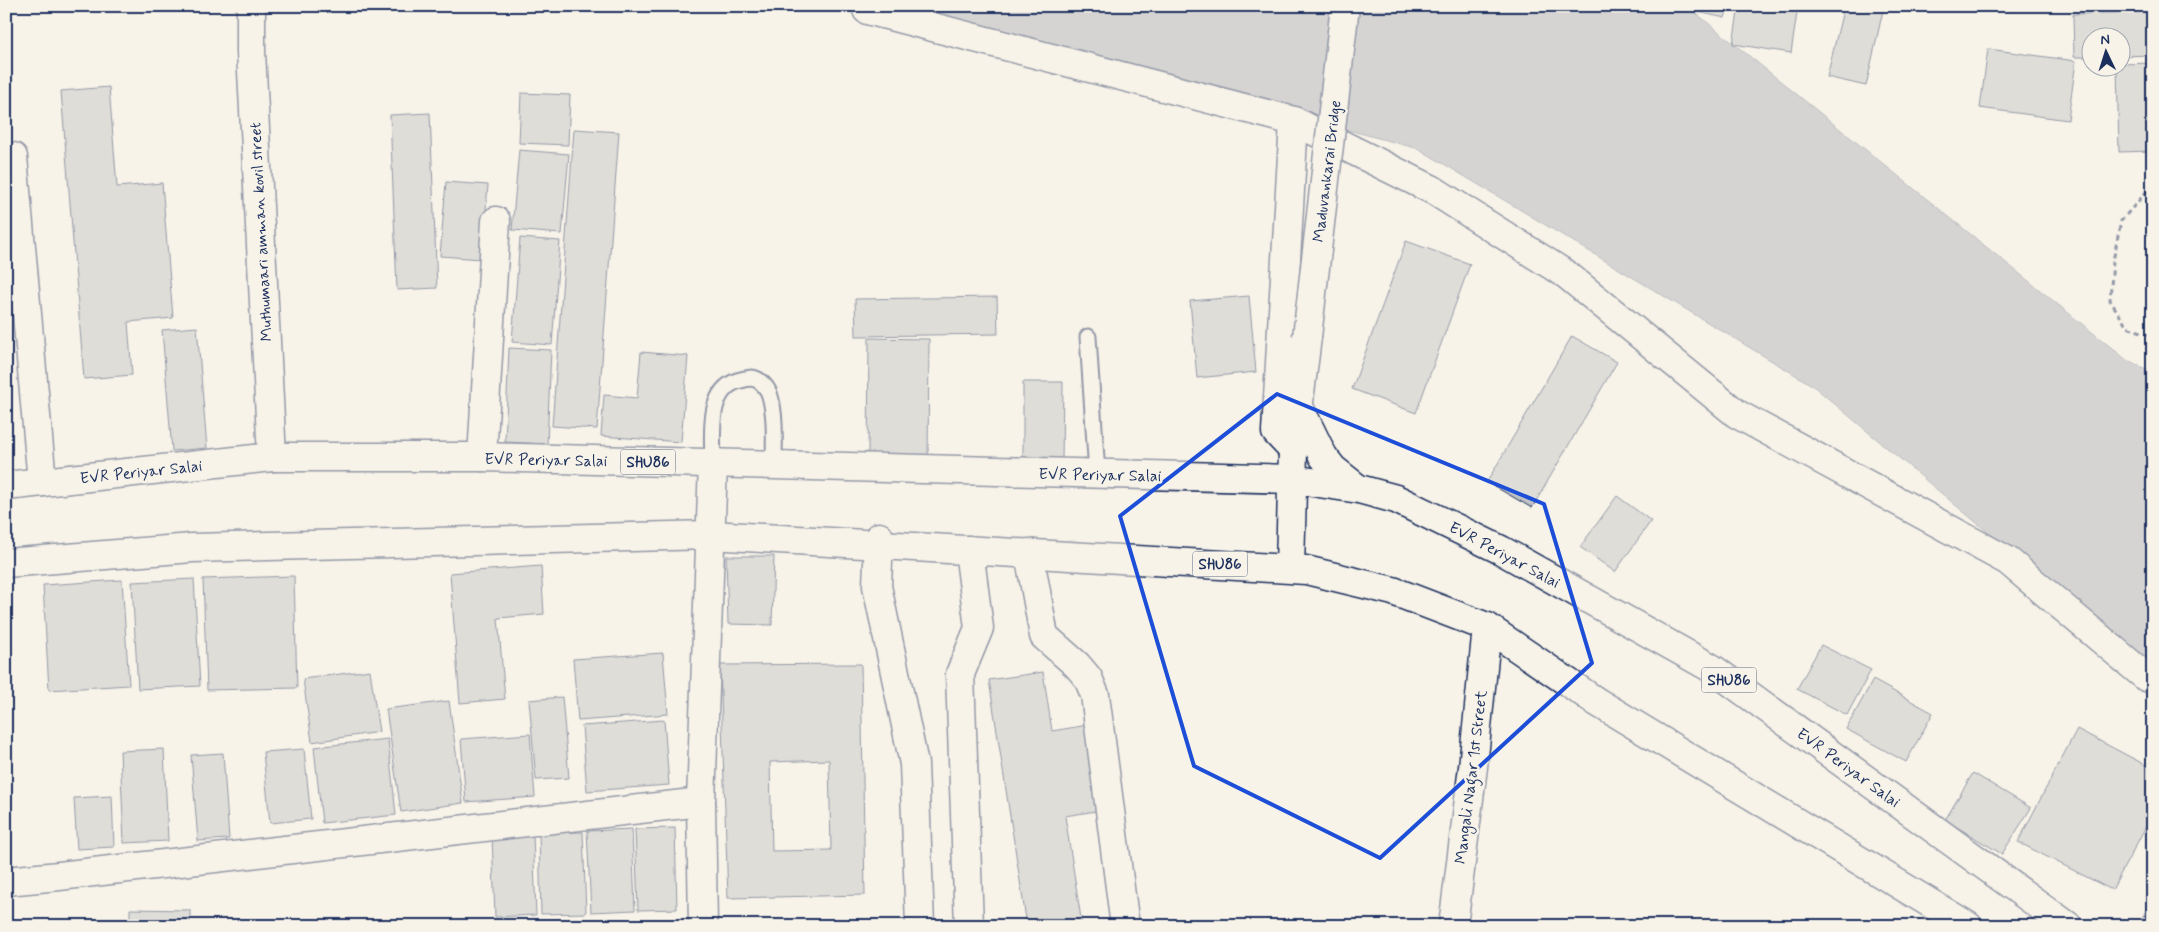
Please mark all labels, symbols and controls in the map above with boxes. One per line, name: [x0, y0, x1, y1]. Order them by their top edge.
north arrow: [2082, 28, 2132, 78]
text: N: [2100, 31, 2110, 49]
street label: Maduvankarai Bridge: [1308, 99, 1347, 243]
street label: Muthumaari amman kovil street: [245, 122, 278, 342]
street label: EVR Periyar Salai: [484, 449, 608, 472]
road number: SHU86: [620, 450, 676, 474]
street label: EVR Periyar Salai: [79, 456, 204, 489]
street label: EVR Periyar Salai: [1038, 464, 1162, 487]
street label: EVR Periyar Salai: [1445, 517, 1564, 594]
road number: SHU86: [1192, 552, 1248, 576]
road number: SHU86: [1702, 668, 1756, 692]
street label: Mangali Nagar 1st Street: [1450, 689, 1494, 865]
street label: EVR Periyar Salai: [1792, 724, 1904, 813]

